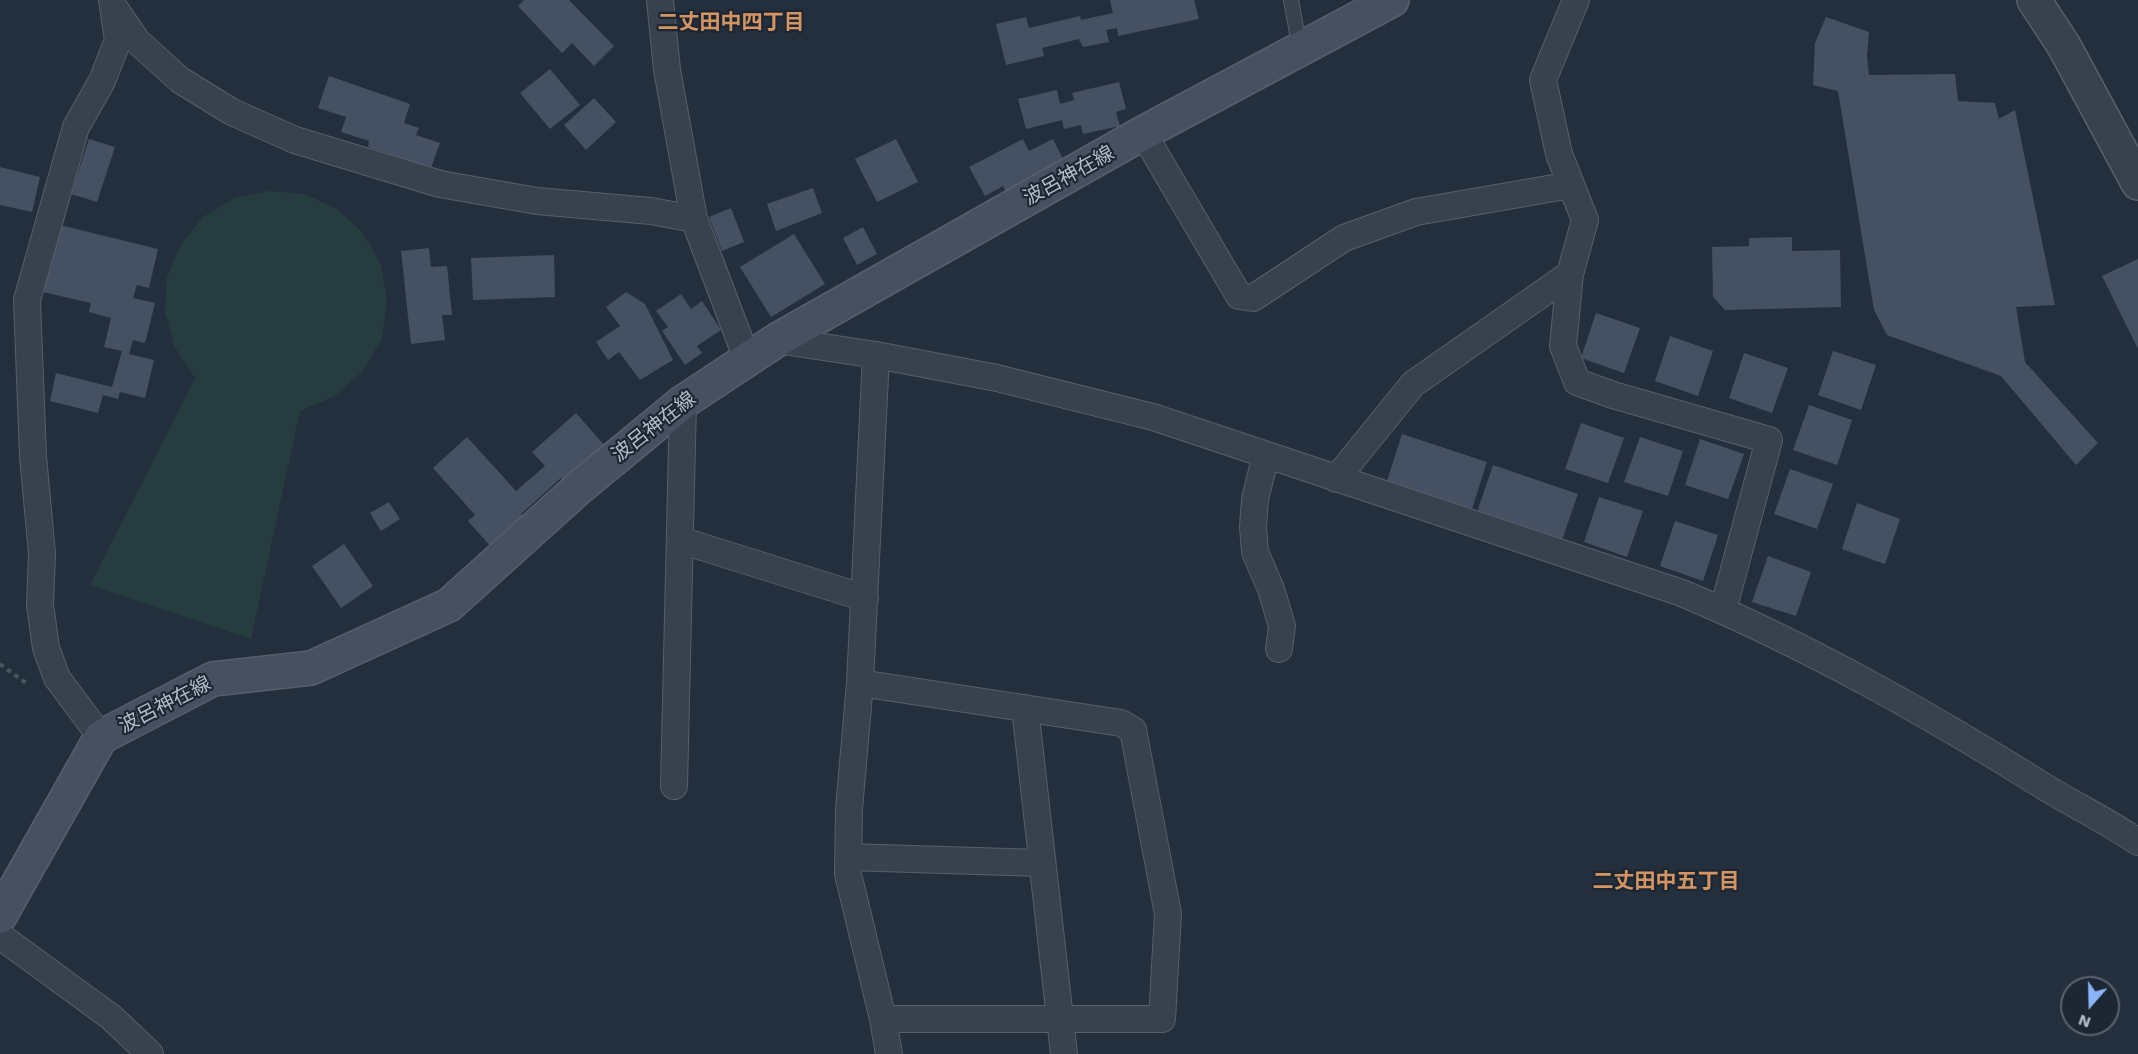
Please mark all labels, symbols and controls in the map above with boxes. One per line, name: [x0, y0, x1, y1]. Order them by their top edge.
district label: 二丈田中四丁目: [658, 10, 804, 36]
street label: 波呂神在線: [1019, 141, 1119, 211]
street label: 波呂神在線: [607, 387, 701, 467]
street label: 波呂神在線: [115, 672, 215, 738]
district label: 二丈田中五丁目: [1593, 869, 1739, 895]
north arrow: [2060, 976, 2120, 1036]
text: N: [2076, 1011, 2093, 1032]

